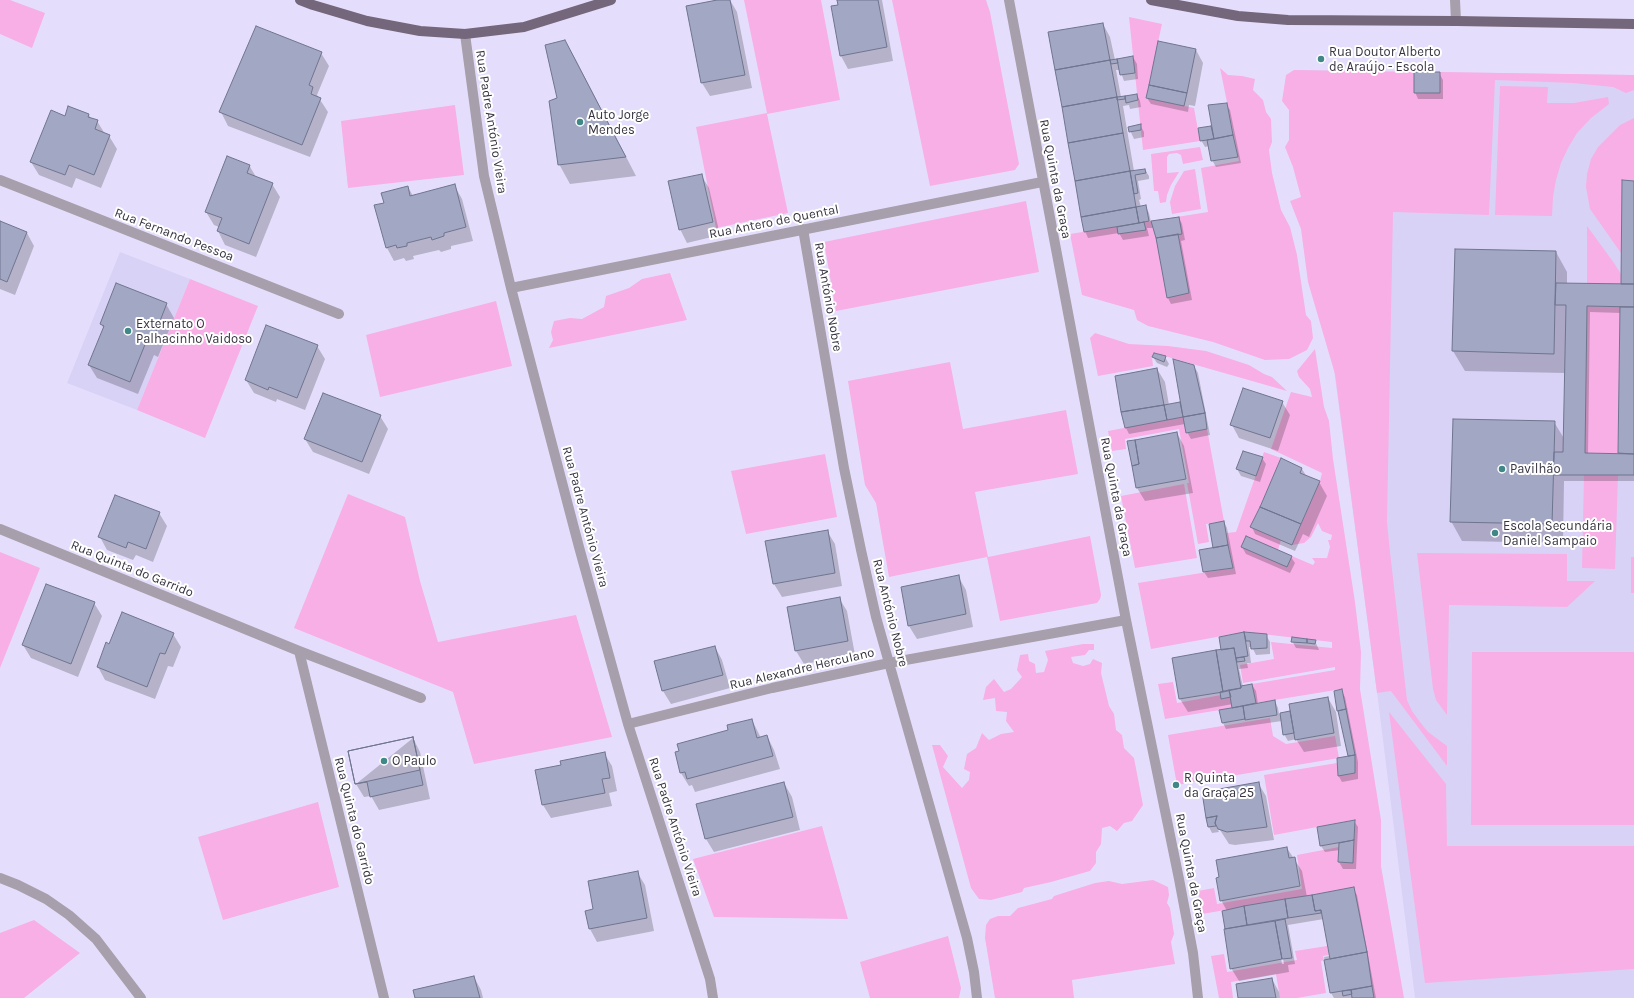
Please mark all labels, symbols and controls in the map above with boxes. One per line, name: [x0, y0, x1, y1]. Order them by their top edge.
place label: Rua Doutor Alberto de Araújo - Escola: [1329, 44, 1441, 75]
street label: Rua Padre António Vieira: [472, 49, 510, 195]
marker: Rua Doutor Alberto de Araújo - Escola: [1316, 54, 1326, 64]
place label: Auto Jorge Mendes: [588, 107, 649, 138]
marker: Auto Jorge Mendes: [575, 117, 585, 127]
street label: Rua Quinta da Graça: [1036, 118, 1074, 240]
street label: Rua Antero de Quental: [708, 202, 840, 242]
street label: Rua Fernando Pessoa: [112, 205, 236, 265]
street label: Rua António Nobre: [811, 241, 845, 353]
place label: Externato O Palhacinho Vaidoso: [136, 316, 252, 347]
marker: Externato O Palhacinho Vaidoso: [123, 326, 133, 336]
street label: Rua Quinta da Graça: [1097, 436, 1135, 558]
street label: Rua Padre António Vieira: [559, 445, 611, 589]
place label: Pavilhão: [1510, 461, 1561, 477]
marker: Pavilhão: [1497, 464, 1507, 474]
place label: Escola Secundária Daniel Sampaio: [1503, 518, 1612, 549]
marker: Escola Secundária Daniel Sampaio: [1490, 528, 1500, 538]
street label: Rua Quinta do Garrido: [68, 537, 196, 601]
street label: Rua António Nobre: [869, 558, 911, 668]
street label: Rua Alexandre Herculano: [728, 645, 876, 693]
place label: O Paulo: [392, 753, 436, 769]
street label: Rua Padre António Vieira: [645, 755, 705, 899]
street label: Rua Quinta do Garrido: [331, 756, 377, 886]
marker: O Paulo: [379, 756, 389, 766]
place label: R Quinta da Graça 25: [1184, 770, 1254, 801]
marker: R Quinta da Graça 25: [1171, 780, 1181, 790]
street label: Rua Quinta da Graça: [1172, 812, 1210, 934]

